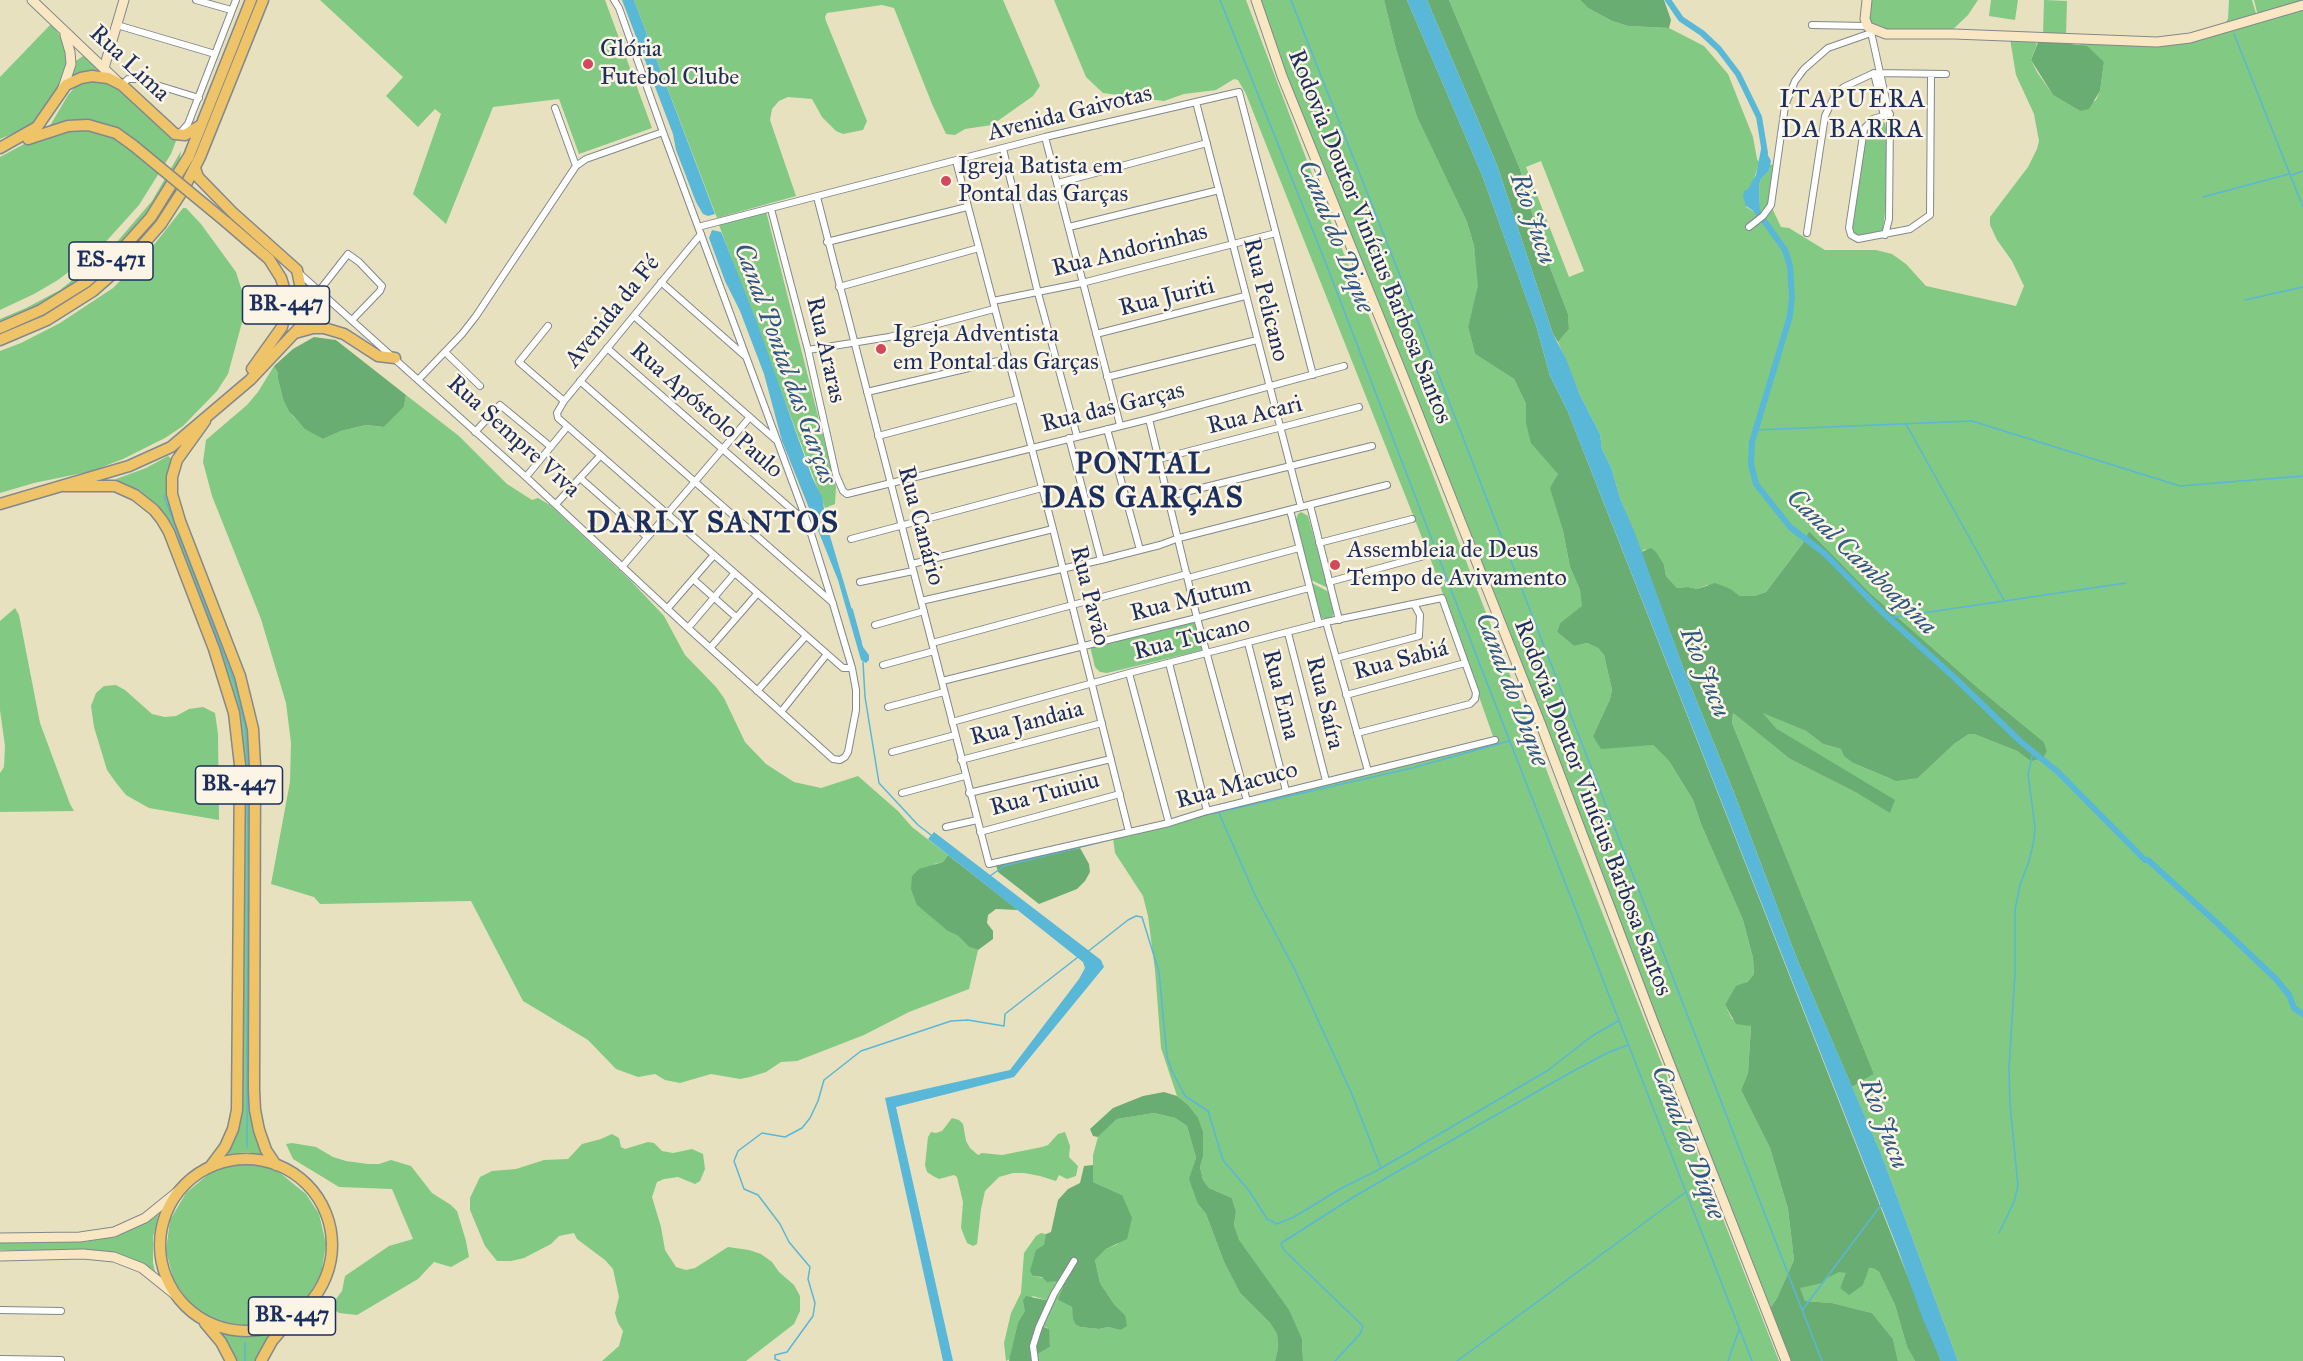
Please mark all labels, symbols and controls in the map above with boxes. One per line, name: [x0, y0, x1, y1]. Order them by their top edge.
street label: Rua Lima: [83, 20, 175, 108]
place label: Glória Futebol Clube: [600, 36, 739, 92]
street label: Rodovia Doutor Vinícius Barbosa Santos: [1281, 46, 1457, 428]
marker: Glória Futebol Clube: [581, 57, 595, 71]
street label: Avenida Gaivotas: [985, 80, 1155, 148]
district label: ITAPUERA DA BARRA: [1779, 85, 1927, 146]
place label: Igreja Batista em Pontal das Garças: [958, 153, 1128, 209]
water label: Canal do Dique: [1290, 156, 1380, 318]
water label: Rio Jucu: [1502, 169, 1562, 269]
marker: Igreja Batista em Pontal das Garças: [939, 174, 953, 188]
street label: Rua Andorinhas: [1049, 218, 1211, 284]
street label: Rua Pelicano: [1236, 235, 1294, 365]
water label: Canal Pontal das Garças: [726, 239, 842, 489]
road number: ES-471: [69, 242, 153, 280]
street label: Avenida da Fé: [559, 250, 667, 374]
street label: Rua Juriti: [1116, 272, 1218, 324]
road number: BR-447: [242, 286, 330, 324]
street label: Rua Araras: [799, 294, 851, 406]
place label: Igreja Adventista em Pontal das Garças: [893, 321, 1099, 377]
street label: Rua Apóstolo Paulo: [624, 337, 788, 485]
marker: Igreja Adventista em Pontal das Garças: [874, 342, 888, 356]
street label: Rua Sempre Viva: [440, 370, 586, 504]
street label: Rua das Garças: [1038, 376, 1188, 440]
street label: Rua Acari: [1205, 390, 1305, 442]
district label: PONTAL DAS GARÇAS: [1042, 448, 1244, 518]
street label: Rua Canário: [890, 463, 950, 589]
water label: Canal Camboapina: [1779, 483, 1943, 643]
district label: DARLY SANTOS: [587, 507, 839, 543]
place label: Assembleia de Deus Tempo de Avivamento: [1347, 537, 1567, 593]
street label: Rua Pavão: [1063, 543, 1115, 649]
marker: Assembleia de Deus Tempo de Avivamento: [1328, 558, 1342, 572]
street label: Rua Mutum: [1128, 571, 1254, 629]
water label: Canal do Dique: [1467, 609, 1555, 771]
street label: Rua Tucano: [1131, 611, 1253, 667]
street label: Rodovia Doutor Vinícius Barbosa Santos: [1507, 616, 1677, 1000]
water label: Rio Jucu: [1672, 623, 1736, 723]
street label: Rua Sabiá: [1350, 635, 1452, 687]
street label: Rua Ema: [1255, 647, 1305, 743]
street label: Rua Saíra: [1299, 654, 1349, 752]
street label: Rua Jandaia: [967, 695, 1087, 753]
street label: Rua Macuco: [1173, 756, 1301, 816]
road number: BR-447: [196, 766, 282, 804]
street label: Rua Tuiuiu: [987, 767, 1103, 823]
water label: Canal do Dique: [1643, 1062, 1731, 1224]
water label: Rio Jucu: [1851, 1074, 1915, 1174]
road number: BR-447: [248, 1297, 336, 1335]

